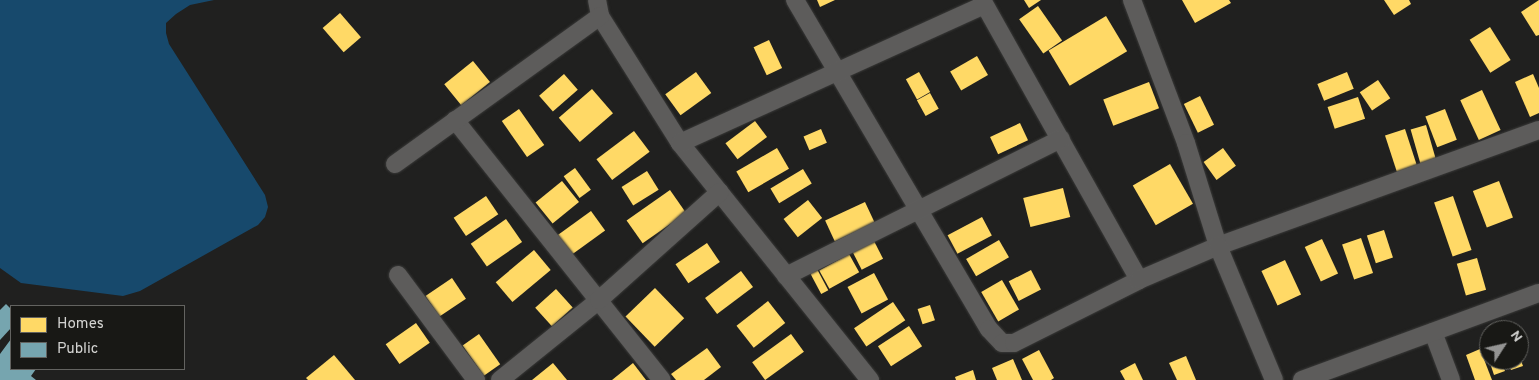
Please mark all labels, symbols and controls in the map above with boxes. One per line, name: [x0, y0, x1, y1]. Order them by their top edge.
legend: [10, 305, 185, 370]
text: Homes: [57, 315, 104, 334]
north arrow: [1479, 320, 1529, 370]
text: N: [1506, 328, 1526, 346]
text: Public: [57, 340, 98, 359]

